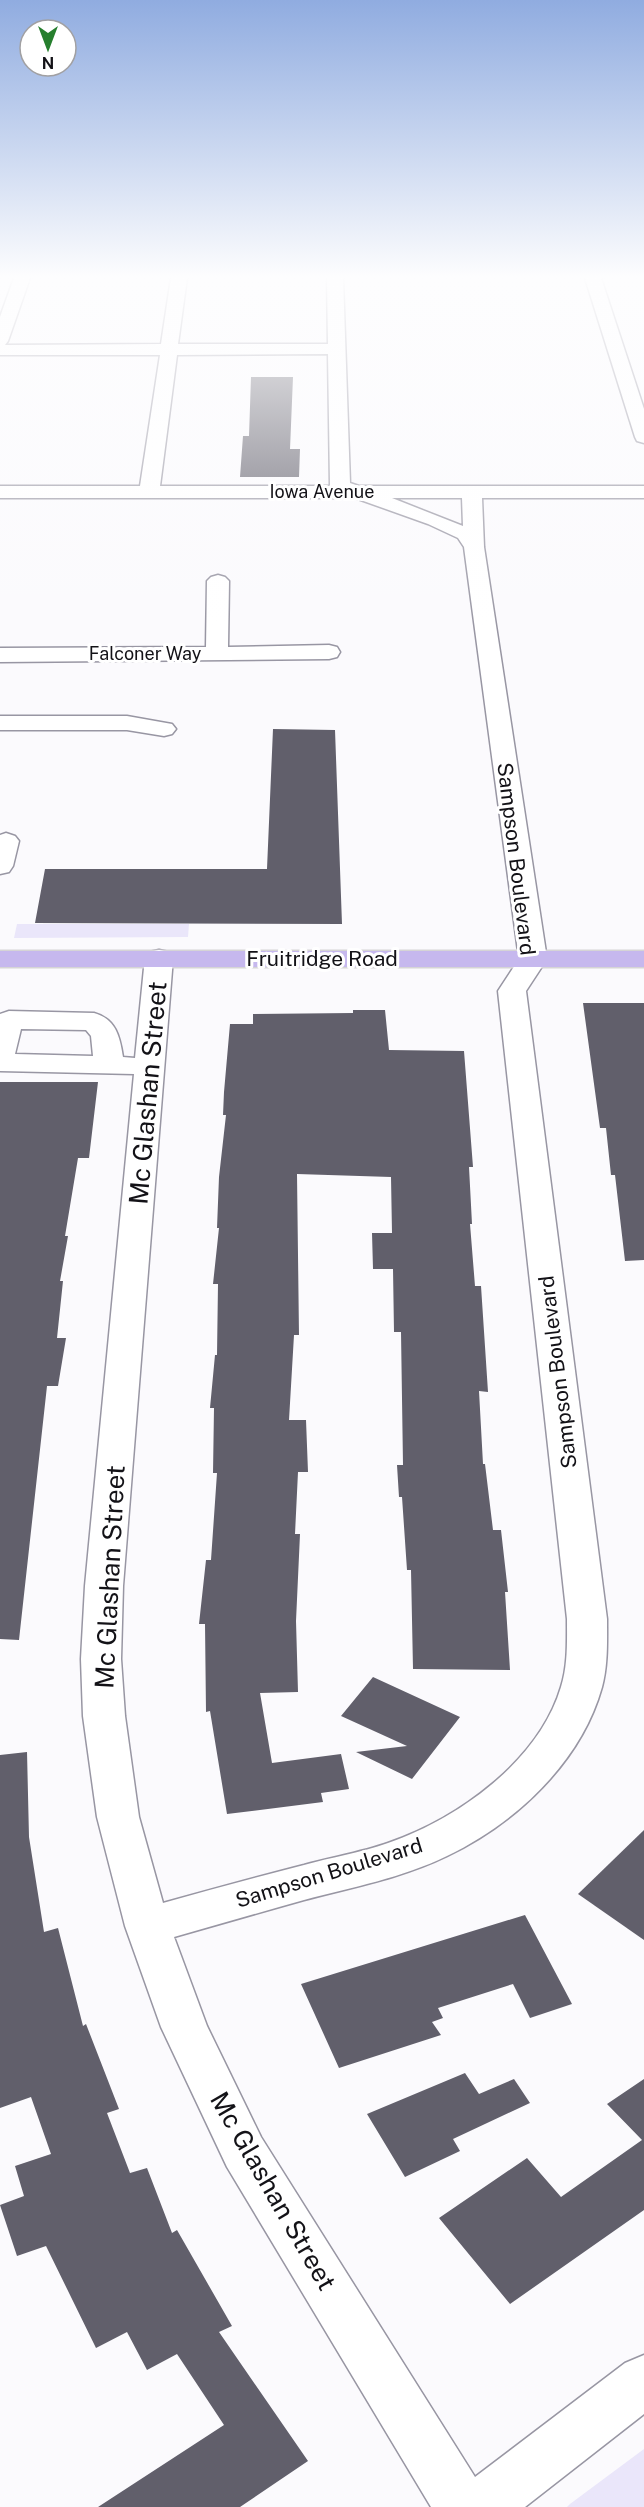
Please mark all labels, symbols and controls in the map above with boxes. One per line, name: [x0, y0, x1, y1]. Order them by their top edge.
north arrow: [18, 18, 78, 78]
text: N: [42, 53, 54, 72]
street label: Iowa Avenue: [269, 481, 375, 502]
street label: Falconer Way: [89, 643, 202, 664]
street label: Sampson Boulevard: [492, 761, 541, 957]
street label: Fruitridge Road: [246, 946, 398, 971]
street label: Mc Glashan Street: [122, 980, 173, 1206]
street label: Sampson Boulevard: [533, 1274, 582, 1470]
street label: Mc Glashan Street: [88, 1464, 131, 1690]
street label: Sampson Boulevard: [232, 1832, 425, 1913]
street label: Mc Glashan Street: [204, 2086, 343, 2295]

